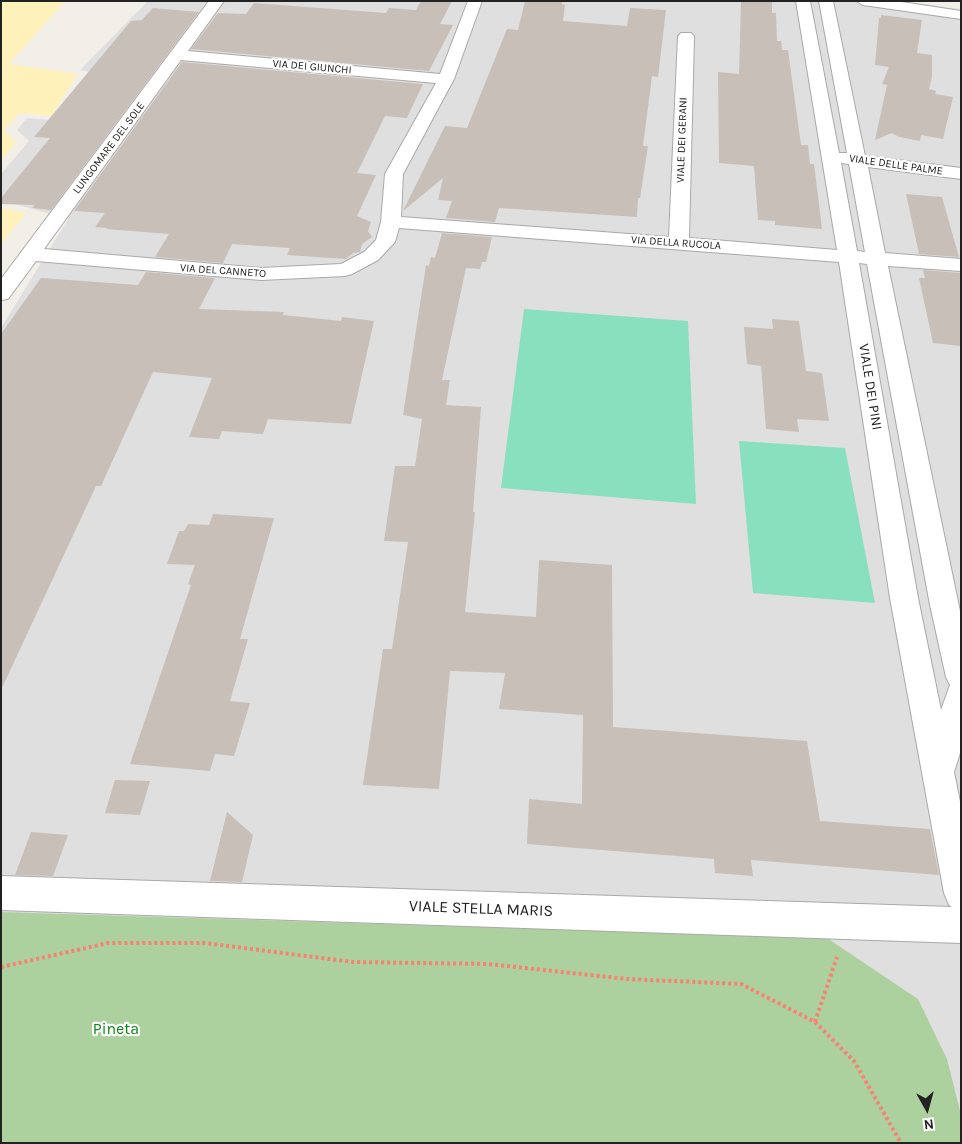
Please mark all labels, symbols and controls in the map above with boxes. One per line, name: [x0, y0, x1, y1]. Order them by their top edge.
street label: VIA DEI GIUNCHI: [272, 57, 352, 77]
street label: VIALE DEI GERANI: [674, 97, 690, 183]
street label: LUNGOMARE DEL SOLE: [70, 100, 148, 196]
street label: VIALE DELLE PALME: [848, 152, 944, 178]
street label: VIA DELLA RUCOLA: [631, 233, 721, 253]
street label: VIA DEL CANNETO: [179, 261, 267, 281]
street label: VIALE DEI PINI: [855, 343, 885, 431]
street label: VIALE STELLA MARIS: [409, 897, 553, 921]
park label: Pineta: [93, 1019, 139, 1039]
north arrow: [902, 1084, 952, 1134]
text: N: [923, 1115, 935, 1133]

